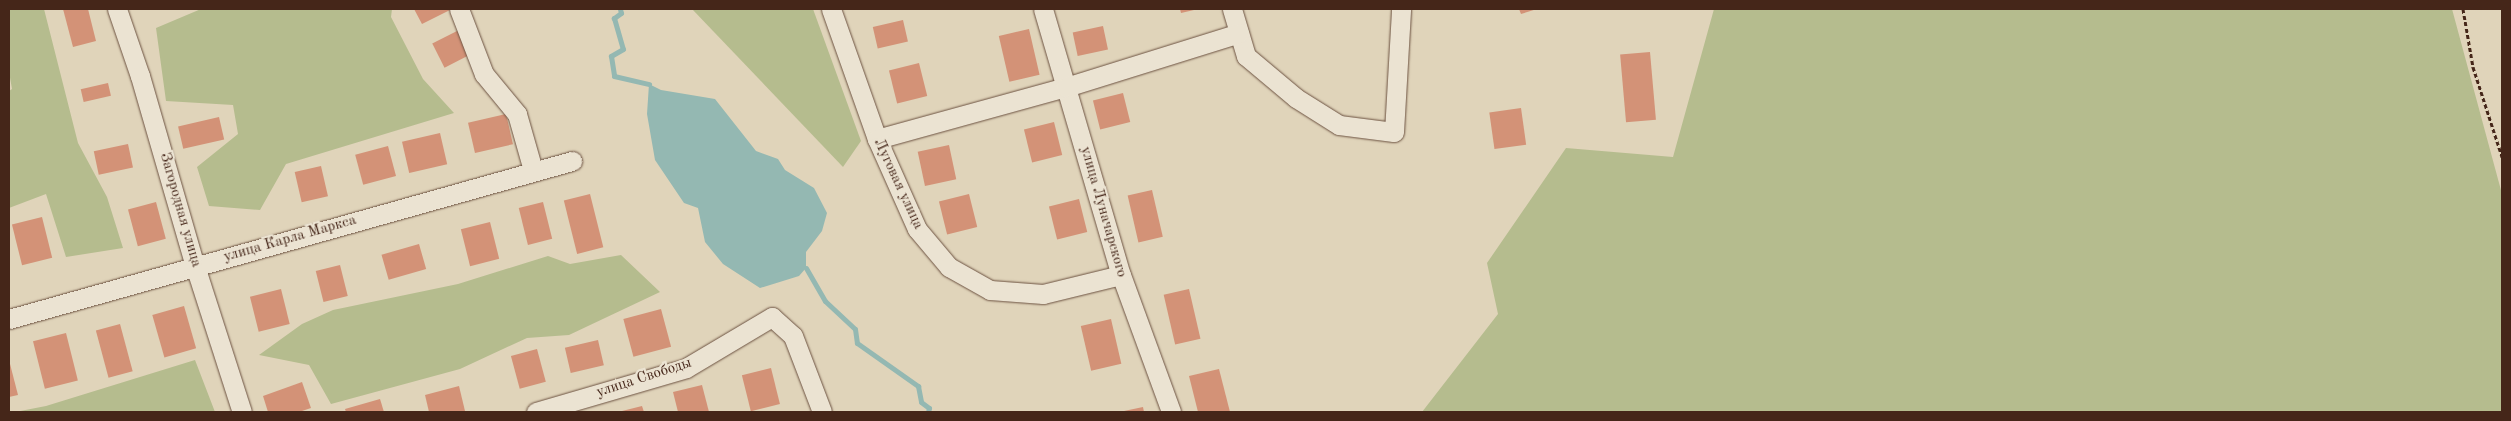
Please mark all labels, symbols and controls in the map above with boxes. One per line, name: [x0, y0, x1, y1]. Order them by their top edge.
street label: Луговая улица: [869, 136, 927, 232]
street label: улица Луначарского: [1076, 145, 1130, 279]
street label: Загородная улица: [155, 151, 205, 269]
street label: улица Карла Маркса: [222, 211, 358, 267]
street label: улица Свободы: [594, 354, 694, 402]

